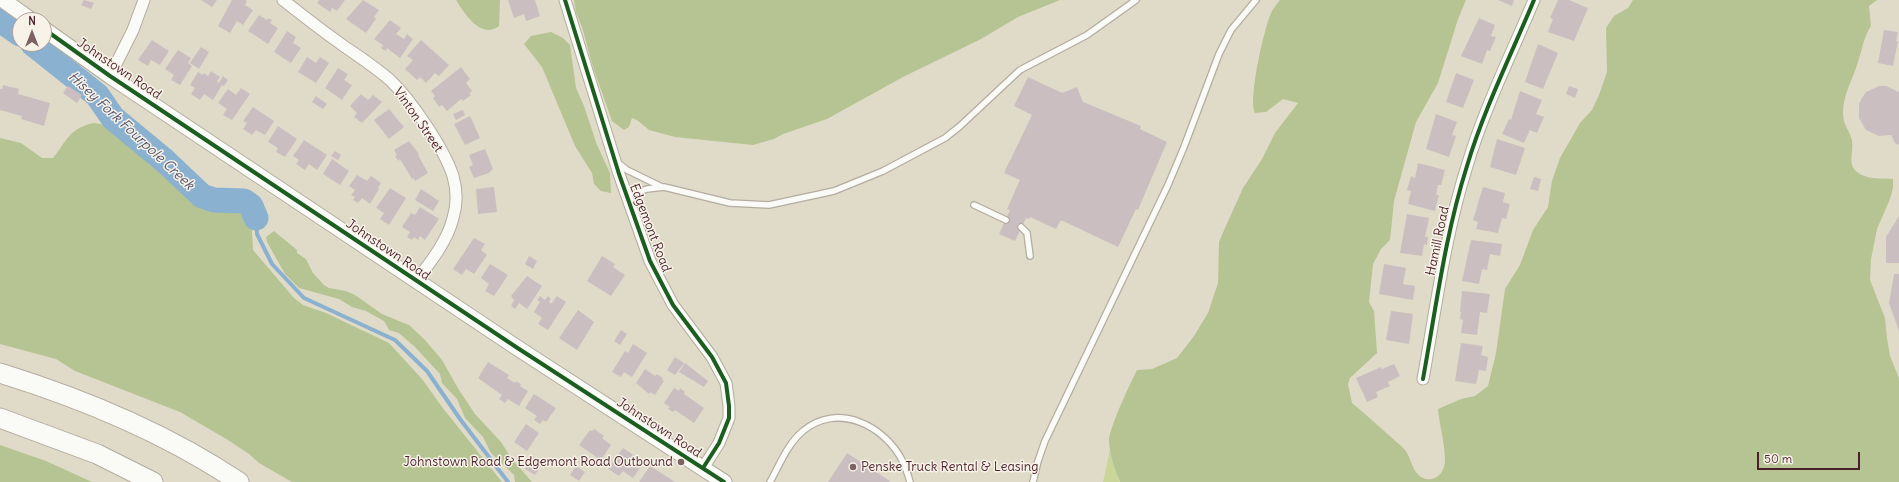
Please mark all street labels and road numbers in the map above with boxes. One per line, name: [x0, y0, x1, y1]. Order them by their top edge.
street label: Johnstown Road: [74, 35, 164, 103]
street label: Vinton Street: [390, 85, 446, 155]
street label: Edgemont Road: [626, 182, 674, 274]
street label: Hamill Road: [1423, 205, 1453, 277]
street label: Johnstown Road: [343, 216, 433, 284]
street label: Johnstown Road: [614, 395, 704, 461]

